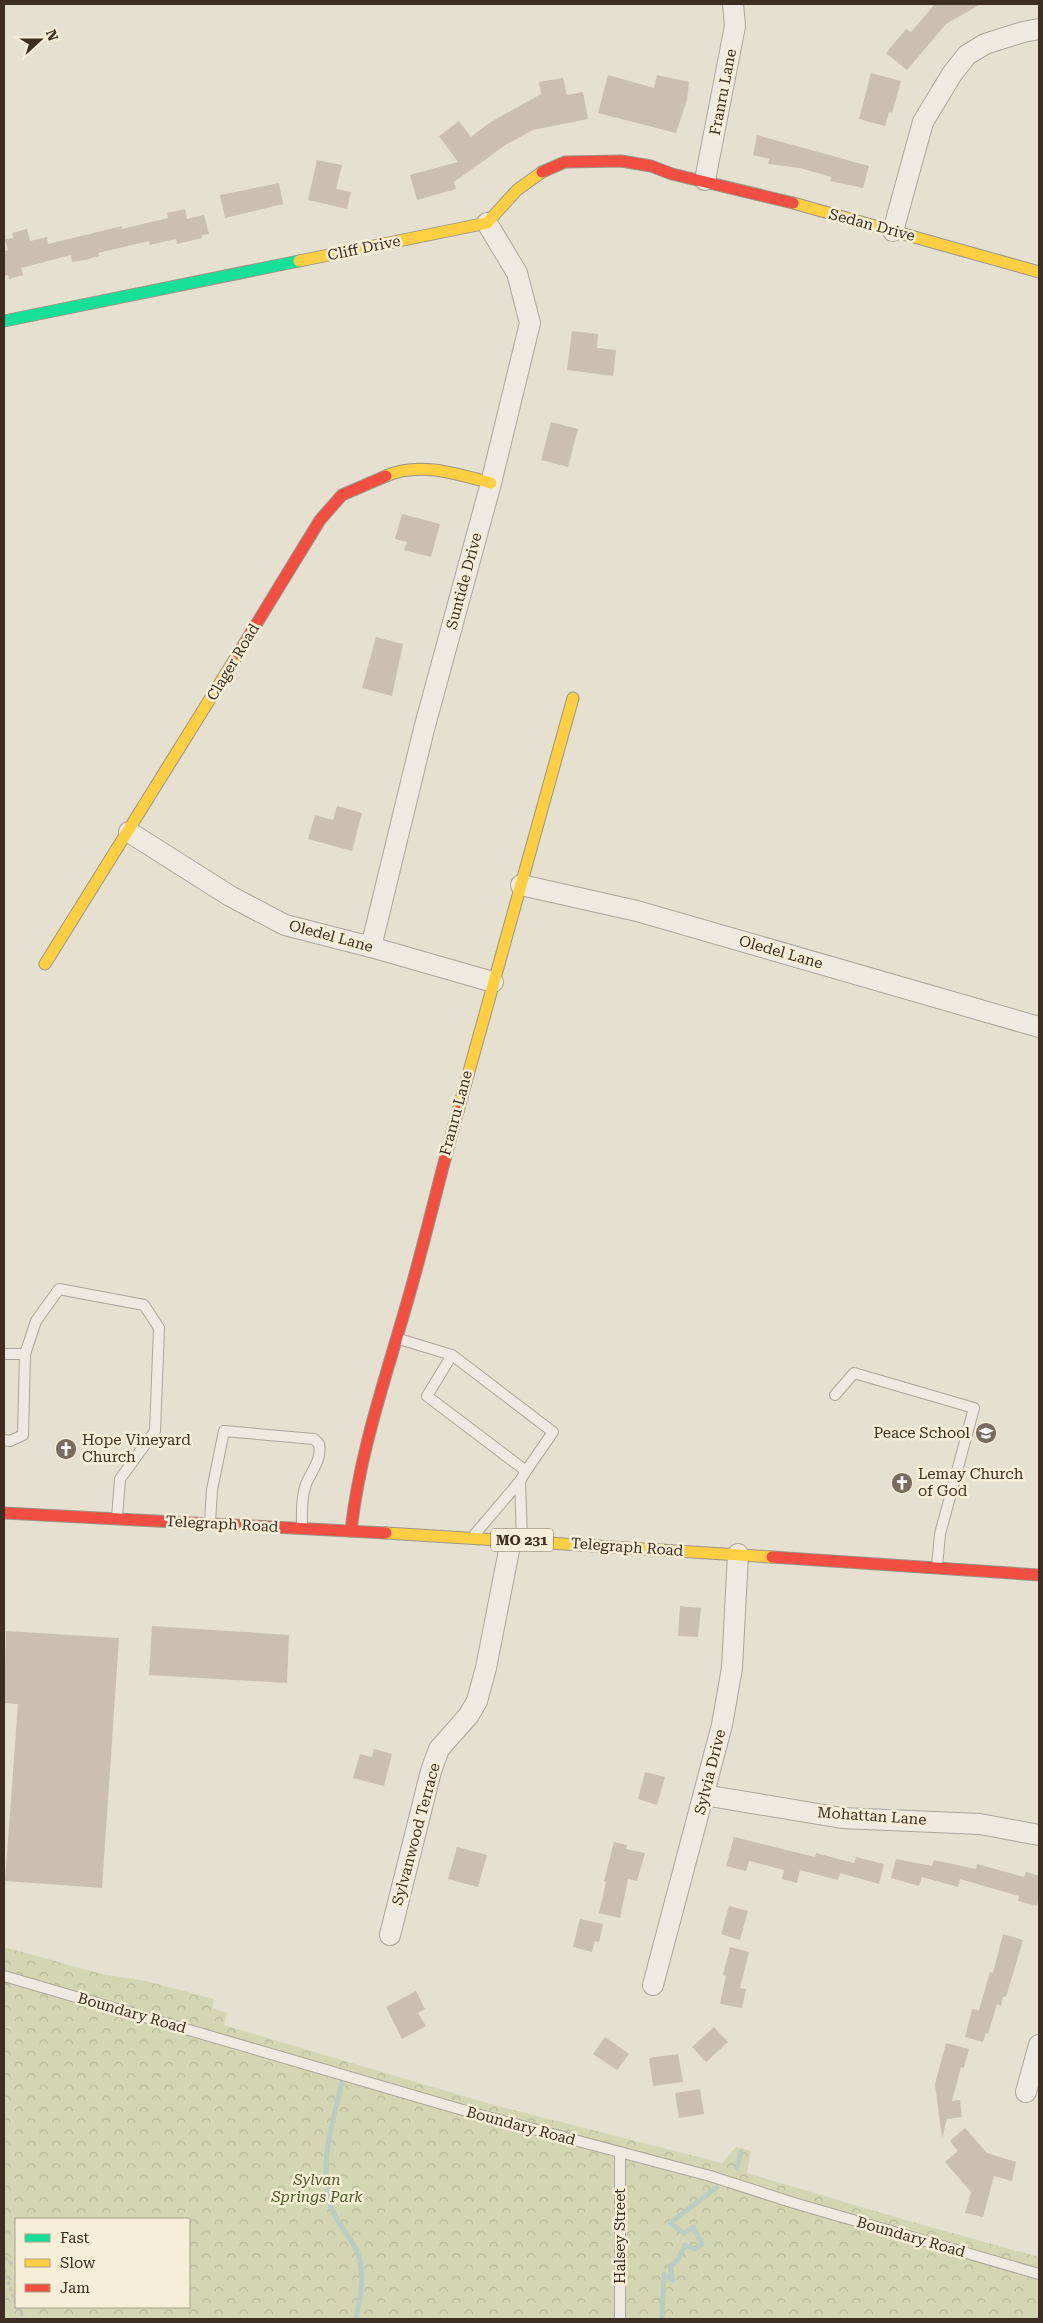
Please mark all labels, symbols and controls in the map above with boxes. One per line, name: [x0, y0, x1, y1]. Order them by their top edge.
north arrow: [15, 15, 65, 65]
text: N: [43, 27, 62, 43]
street label: Franru Lane: [706, 47, 740, 137]
street label: Sedan Drive: [827, 205, 917, 245]
street label: Cliff Drive: [326, 232, 402, 264]
street label: Suntide Drive: [442, 531, 486, 631]
street label: Clager Road: [203, 620, 263, 704]
street label: Oledel Lane: [287, 916, 375, 956]
street label: Oledel Lane: [737, 931, 825, 973]
street label: Franru Lane: [436, 1068, 476, 1158]
school or university icon: Peace School: [974, 1421, 998, 1445]
place label: Peace School: [873, 1424, 970, 1442]
place label: Hope Vineyard Church: [82, 1431, 191, 1466]
church icon: Hope Vineyard Church: [54, 1437, 78, 1461]
place label: Lemay Church of God: [918, 1465, 1024, 1500]
church icon: Lemay Church of God: [890, 1471, 914, 1495]
street label: Telegraph Road: [165, 1512, 279, 1536]
road number: MO 231: [491, 1528, 553, 1552]
street label: Telegraph Road: [570, 1534, 684, 1560]
street label: Sylvia Drive: [691, 1727, 729, 1817]
street label: Sylvanwood Terrace: [388, 1761, 444, 1907]
street label: Mohattan Lane: [817, 1803, 927, 1829]
street label: Boundary Road: [76, 1989, 189, 2037]
street label: Boundary Road: [465, 2103, 578, 2149]
park label: Sylvan Springs Park: [271, 2171, 363, 2206]
street label: Halsey Street: [611, 2188, 629, 2284]
street label: Boundary Road: [855, 2213, 968, 2261]
legend: [15, 2218, 190, 2308]
text: Fast: [60, 2229, 90, 2247]
text: Slow: [60, 2254, 96, 2272]
text: Jam: [60, 2279, 90, 2297]

